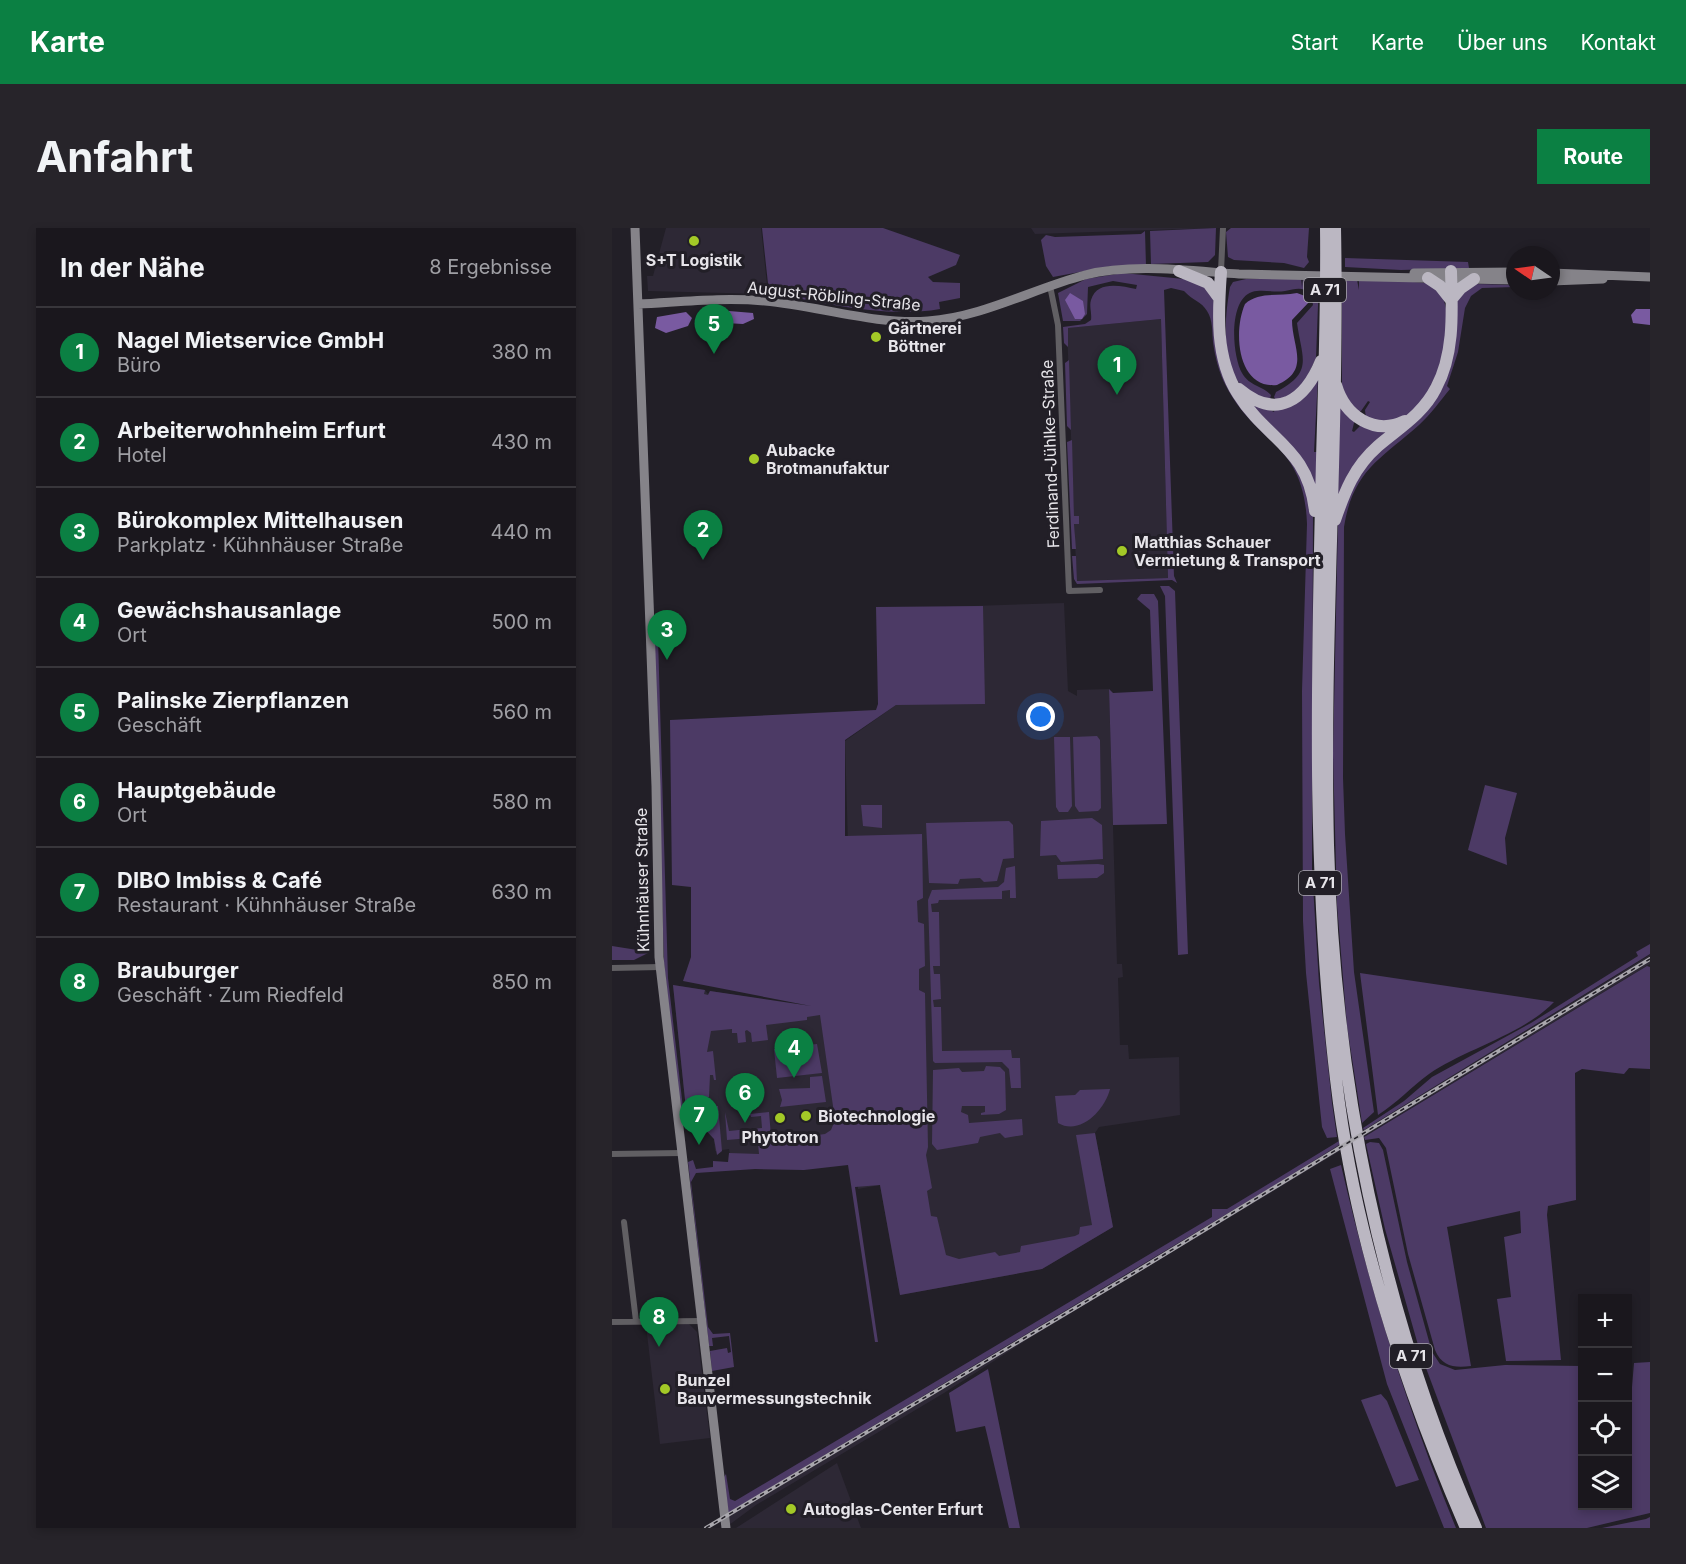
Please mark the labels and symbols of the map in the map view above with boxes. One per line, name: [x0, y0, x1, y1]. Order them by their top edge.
marker: S+T Logistik: [687, 234, 701, 248]
north arrow: [1506, 246, 1560, 300]
place label: S+T Logistik: [646, 250, 743, 270]
street label: August-Röbling-Straße: [746, 277, 922, 315]
road number: A 71: [1304, 278, 1346, 302]
pin: 5: [694, 304, 734, 354]
place label: Gärtnerei Böttner: [888, 318, 961, 356]
marker: Gärtnerei Böttner: [869, 330, 883, 344]
pin: 1: [1098, 346, 1136, 395]
street label: Ferdinand-Jühlke-Straße: [1037, 359, 1063, 549]
place label: Aubacke Brotmanufaktur: [766, 440, 890, 478]
marker: Aubacke Brotmanufaktur: [747, 452, 761, 466]
pin: 2: [684, 510, 722, 560]
place label: Matthias Schauer Vermietung & Transport: [1134, 532, 1321, 570]
marker: Matthias Schauer Vermietung & Transport: [1115, 544, 1129, 558]
pin: 3: [648, 610, 686, 660]
your location: [1026, 702, 1055, 731]
street label: Kühnhäuser Straße: [631, 808, 653, 952]
road number: A 71: [1299, 871, 1341, 895]
pin: 4: [774, 1028, 813, 1078]
pin: 6: [726, 1074, 764, 1123]
pin: 7: [680, 1096, 718, 1145]
place label: Biotechnologie: [818, 1106, 935, 1126]
marker: Biotechnologie: [799, 1109, 813, 1123]
marker: Phytotron: [773, 1111, 787, 1125]
place label: Phytotron: [741, 1127, 819, 1147]
pin: 8: [640, 1298, 678, 1347]
road number: A 71: [1390, 1344, 1432, 1368]
place label: Bunzel Bauvermessungstechnik: [677, 1370, 872, 1408]
marker: Bunzel Bauvermessungstechnik: [658, 1382, 672, 1396]
place label: Autoglas-Center Erfurt: [803, 1499, 983, 1519]
marker: Autoglas-Center Erfurt: [784, 1502, 798, 1516]

